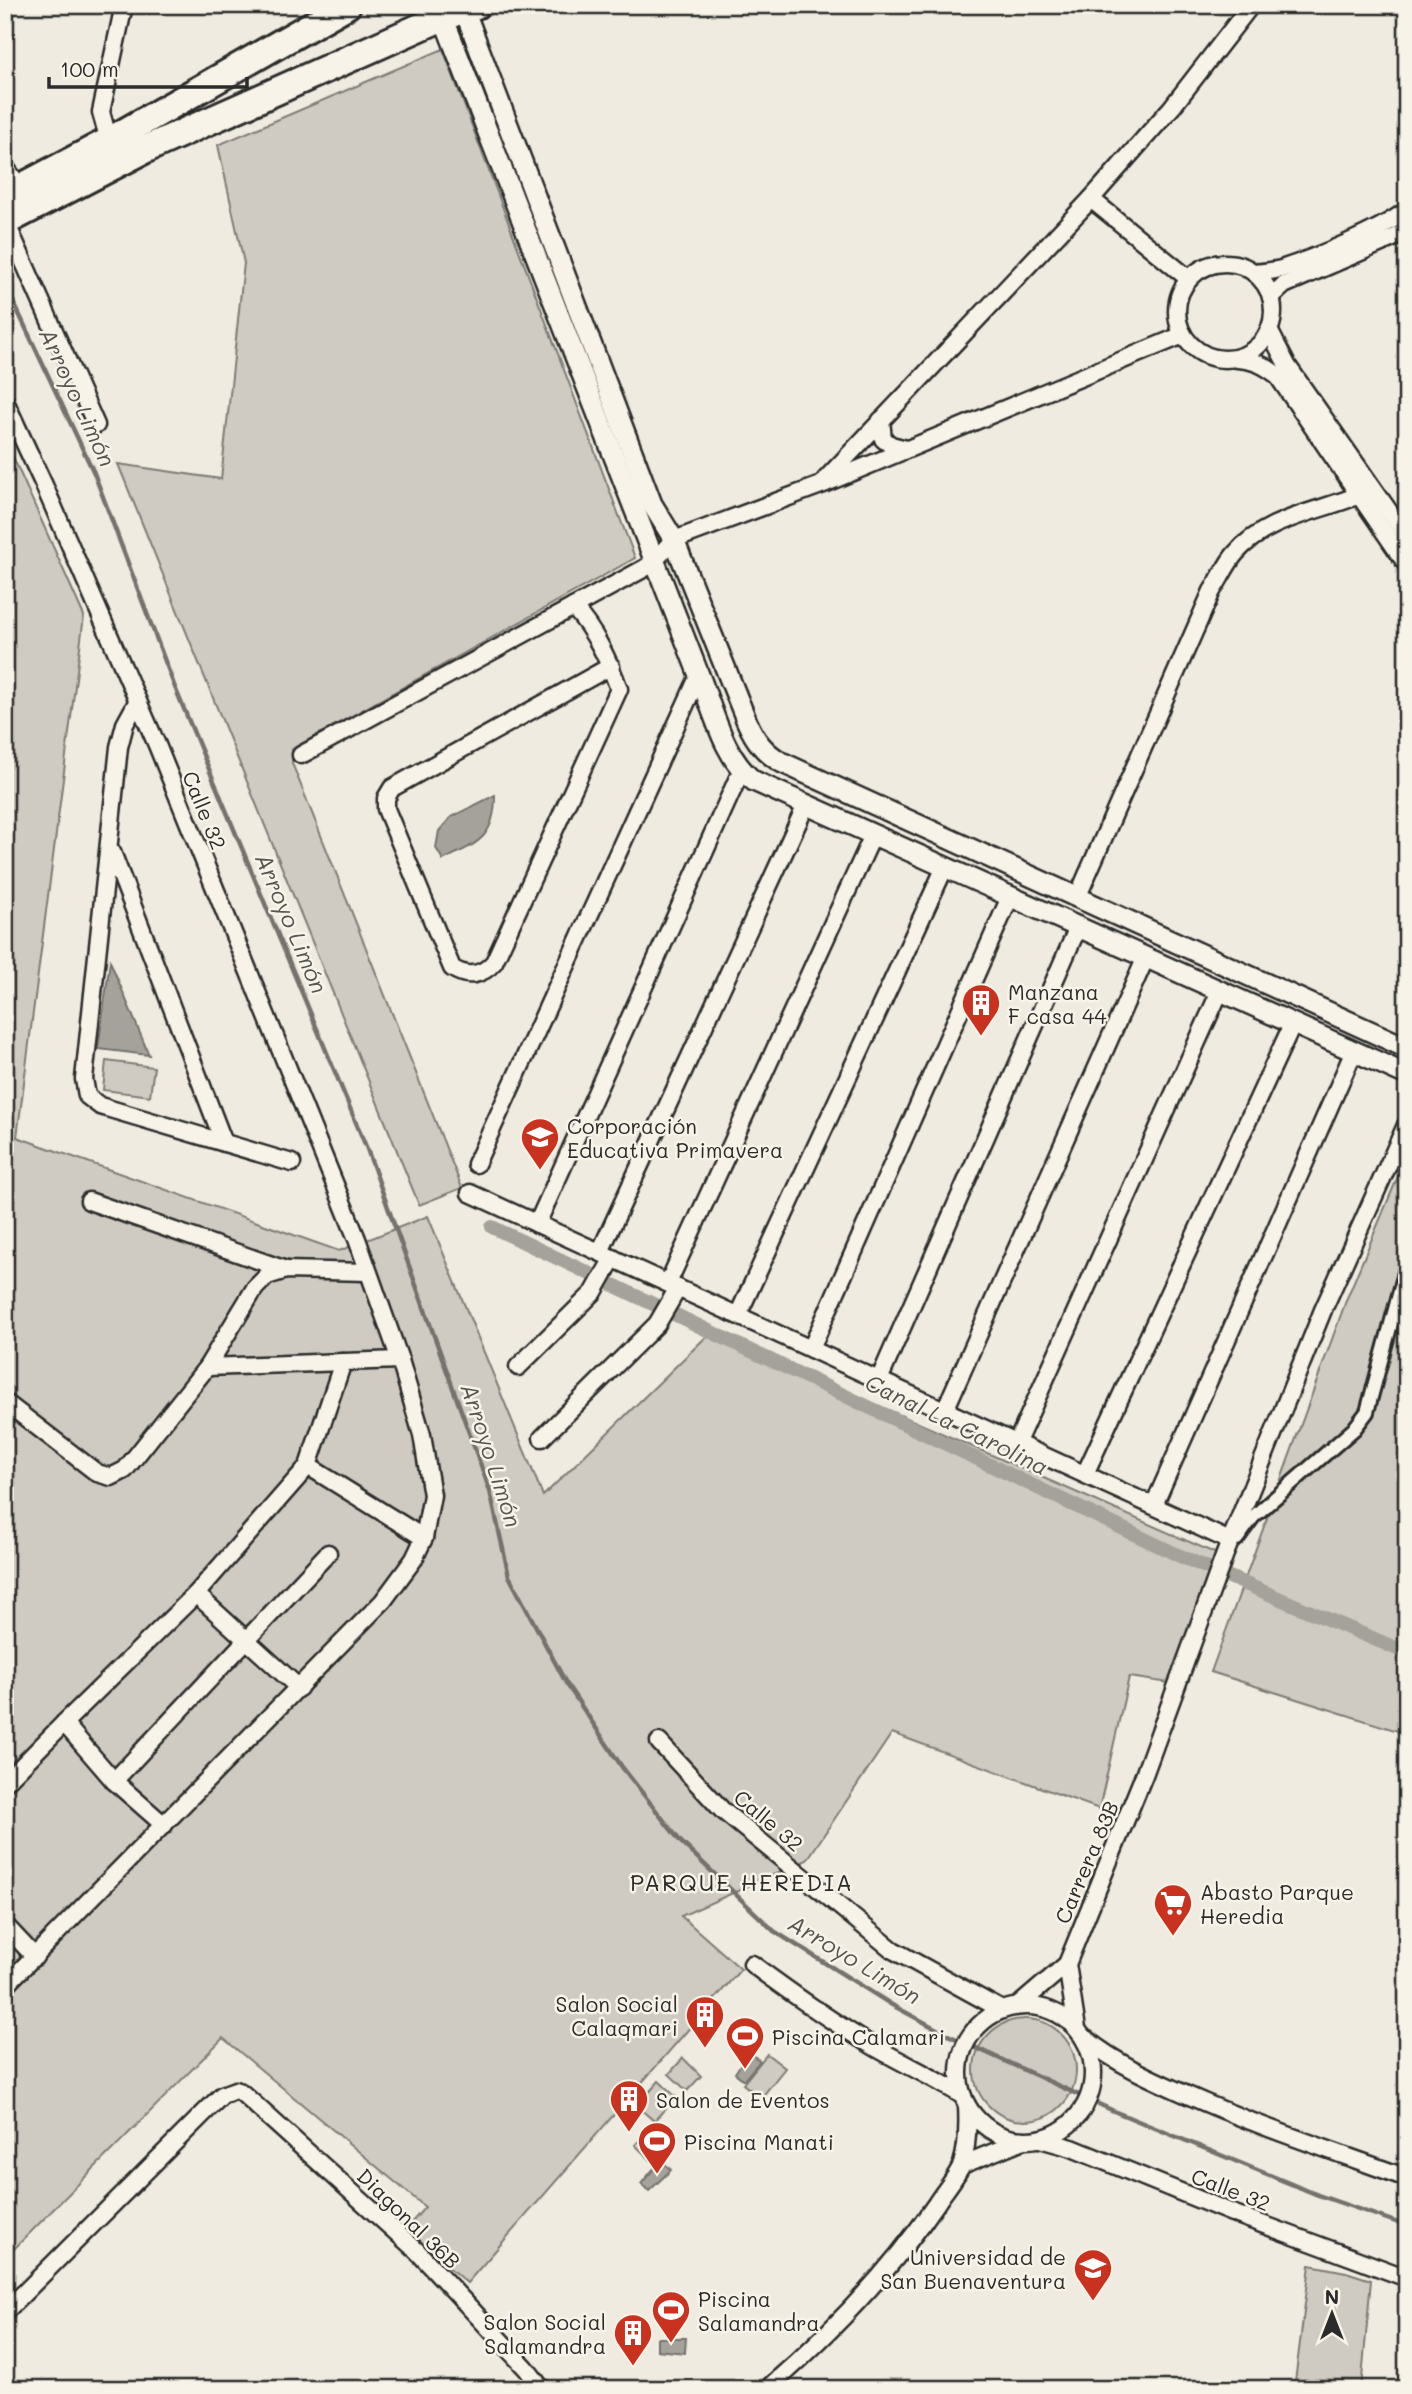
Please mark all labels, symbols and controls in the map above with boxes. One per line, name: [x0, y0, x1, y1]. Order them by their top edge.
scale bar: [49, 46, 247, 90]
text: 100 m: [60, 55, 119, 82]
water label: Arroyo Limón: [33, 323, 123, 471]
street label: Calle 32: [177, 767, 233, 853]
water label: Arroyo Limón: [249, 848, 335, 998]
place label: Manzana F casa 44: [1008, 978, 1107, 1029]
building icon: Manzana F casa 44: [960, 982, 1002, 1037]
place label: Corporación Educativa Primavera: [567, 1112, 783, 1163]
school or university icon: Corporación Educativa Primavera: [519, 1116, 561, 1171]
water label: Canal La Carolina: [860, 1367, 1054, 1481]
water label: Arroyo Limón: [455, 1379, 529, 1531]
street label: Calle 32: [729, 1783, 809, 1857]
street label: Carrera 83B: [1048, 1797, 1124, 1927]
district label: PARQUE HEREDIA: [630, 1867, 854, 1897]
place label: Abasto Parque Heredia: [1200, 1878, 1354, 1929]
supermarket icon: Abasto Parque Heredia: [1152, 1882, 1194, 1937]
water label: Arroyo Limón: [783, 1908, 927, 2010]
place label: Salon Social Calaqmari: [556, 1990, 678, 2041]
building icon: Salon Social Calaqmari: [684, 1994, 726, 2049]
sports icon: Piscina Calamari: [724, 2015, 766, 2070]
place label: Piscina Calamari: [772, 2023, 945, 2050]
building icon: Salon de Eventos: [608, 2078, 650, 2133]
place label: Salon de Eventos: [656, 2086, 830, 2113]
sports icon: Piscina Manati: [636, 2120, 678, 2175]
place label: Piscina Manati: [684, 2128, 834, 2155]
street label: Diagonal 36B: [352, 2162, 466, 2274]
street label: Calle 32: [1188, 2162, 1274, 2216]
place label: Universidad de San Buenaventura: [880, 2243, 1066, 2294]
school or university icon: Universidad de San Buenaventura: [1072, 2247, 1114, 2302]
north arrow: [1296, 2278, 1366, 2348]
text: N: [1325, 2284, 1339, 2309]
place label: Piscina Salamandra: [698, 2285, 820, 2336]
sports icon: Piscina Salamandra: [650, 2289, 692, 2344]
place label: Salon Social Salamandra: [484, 2308, 606, 2359]
building icon: Salon Social Salamandra: [612, 2312, 654, 2367]

